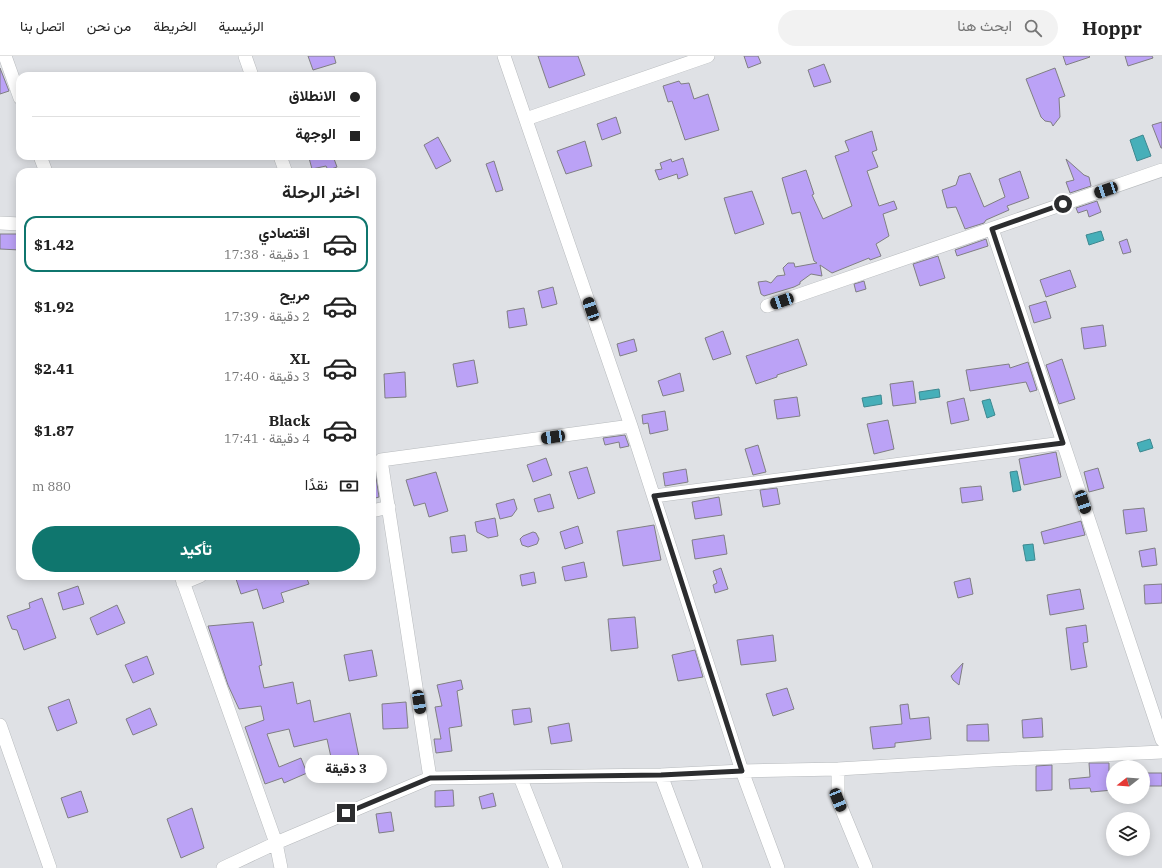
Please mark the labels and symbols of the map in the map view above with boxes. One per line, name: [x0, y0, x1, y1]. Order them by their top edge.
car: [1093, 180, 1119, 200]
route start: [1054, 195, 1072, 213]
car: [769, 291, 795, 311]
car: [581, 296, 601, 322]
car: [540, 429, 566, 445]
car: [1074, 489, 1092, 515]
car: [411, 689, 427, 715]
callout: 3 دقيقة: [305, 755, 387, 783]
north arrow: [1106, 760, 1150, 804]
car: [828, 787, 848, 813]
route end: [337, 804, 355, 822]

